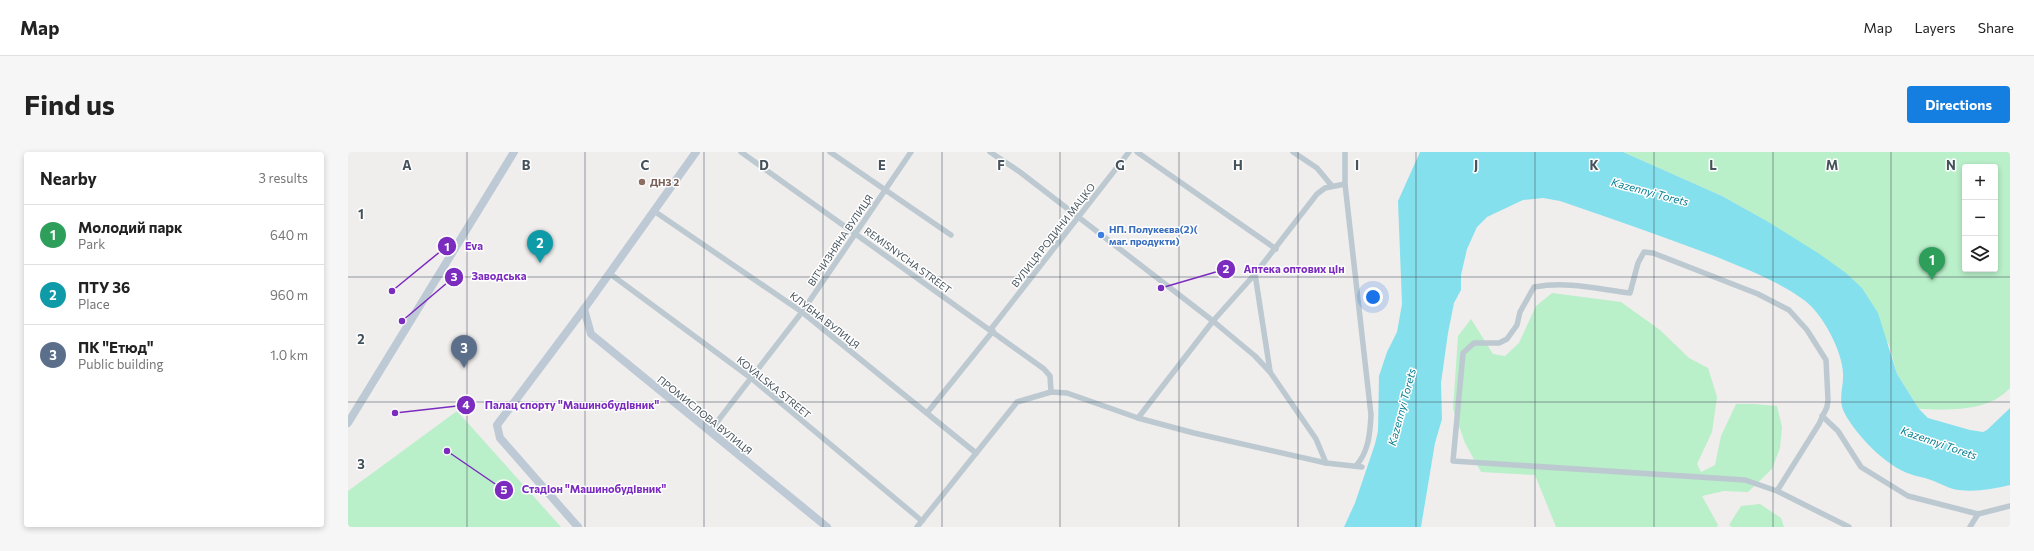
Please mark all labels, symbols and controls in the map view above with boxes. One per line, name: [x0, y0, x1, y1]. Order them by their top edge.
text: Map: [20, 16, 59, 39]
text: Map: [1864, 19, 1892, 36]
text: Layers: [1914, 19, 1956, 36]
text: Share: [1978, 19, 2014, 36]
button: Directions: [1907, 86, 2010, 123]
text: Find us: [24, 87, 115, 121]
text: A: [402, 157, 412, 173]
text: B: [522, 157, 531, 173]
text: C: [641, 157, 650, 173]
text: D: [759, 157, 769, 173]
text: E: [878, 157, 886, 173]
text: F: [997, 157, 1005, 173]
text: G: [1115, 157, 1125, 173]
text: H: [1233, 157, 1243, 173]
text: I: [1355, 157, 1359, 173]
text: J: [1474, 157, 1478, 173]
text: K: [1589, 157, 1599, 173]
text: L: [1709, 157, 1717, 173]
text: M: [1826, 157, 1838, 173]
text: N: [1946, 157, 1956, 173]
map controls: [1962, 164, 1998, 272]
button: +: [1962, 164, 1998, 200]
text: Nearby: [40, 168, 97, 189]
text: 3 results: [259, 170, 308, 186]
water label: Kazennyi Torets: [1610, 175, 1690, 208]
place label: ДНЗ 2: [650, 176, 679, 188]
marker: ДНЗ 2: [637, 177, 647, 187]
street label: ВУЛИЦЯ РОДИНИ МАЦКО: [1009, 181, 1097, 289]
street label: ВІТЧИЗНЯНА ВУЛИЦЯ: [805, 192, 875, 288]
button: −: [1962, 200, 1998, 236]
text: 1: [358, 206, 364, 222]
text: Молодий парк: [78, 218, 183, 236]
place label: НП. Полукеєва(2)( маг. продукти): [1109, 223, 1198, 247]
street label: REMISNYCHA STREET: [862, 224, 954, 296]
text: 1: [50, 227, 56, 243]
text: 640 m: [270, 227, 308, 243]
pin: 2: [527, 230, 553, 263]
marker: НП. Полукеєва(2)( маг. продукти): [1096, 230, 1106, 240]
callout: Eva: [437, 235, 491, 258]
text: Park: [78, 236, 105, 252]
button: layers: [1962, 236, 1998, 272]
text: 1: [444, 239, 450, 253]
text: Eva: [465, 239, 483, 252]
pin: 1: [1919, 247, 1945, 280]
callout: Аптека оптових цін: [1216, 257, 1353, 280]
text: 2: [1223, 261, 1230, 275]
text: Аптека оптових цін: [1243, 262, 1345, 275]
callout: Заводська: [444, 265, 535, 288]
text: 3: [451, 269, 458, 283]
text: Заводська: [472, 269, 527, 282]
text: ПТУ 36: [78, 278, 130, 296]
text: 2: [49, 287, 57, 303]
text: 960 m: [270, 287, 308, 303]
your location: [1363, 287, 1383, 307]
street label: КЛУБНА ВУЛИЦЯ: [788, 289, 862, 351]
text: Place: [78, 296, 110, 312]
text: 2: [357, 331, 365, 347]
pin: 3: [451, 335, 477, 368]
text: ПК "Етюд": [78, 338, 153, 356]
text: 3: [49, 347, 57, 363]
text: 1.0 km: [270, 347, 308, 363]
street label: KOVALSKA STREET: [735, 354, 814, 421]
text: Public building: [78, 356, 164, 372]
water label: Kazennyi Torets: [1385, 367, 1418, 447]
street label: ПРОМИСЛОВА ВУЛИЦЯ: [655, 373, 755, 457]
callout: Палац спорту "Машинобудівник": [456, 393, 667, 416]
text: 4: [462, 397, 470, 411]
text: Палац спорту "Машинобудівник": [485, 398, 659, 411]
water label: Kazennyi Torets: [1899, 423, 1979, 462]
text: 3: [357, 456, 365, 472]
callout: Стадіон "Машинобудівник": [494, 478, 674, 501]
text: 5: [501, 482, 508, 496]
text: Стадіон "Машинобудівник": [522, 482, 666, 495]

